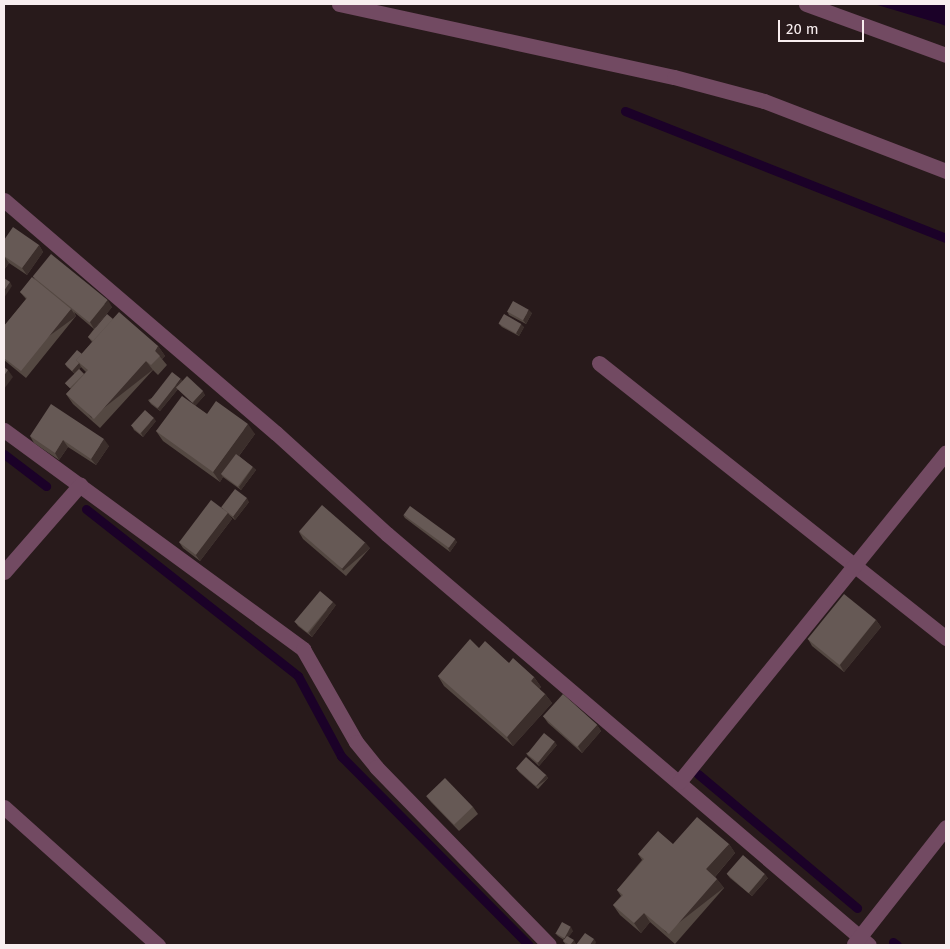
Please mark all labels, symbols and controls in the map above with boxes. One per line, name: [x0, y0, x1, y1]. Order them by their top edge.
scale bar: [780, 10, 866, 42]
text: 20 m: [786, 20, 819, 38]

